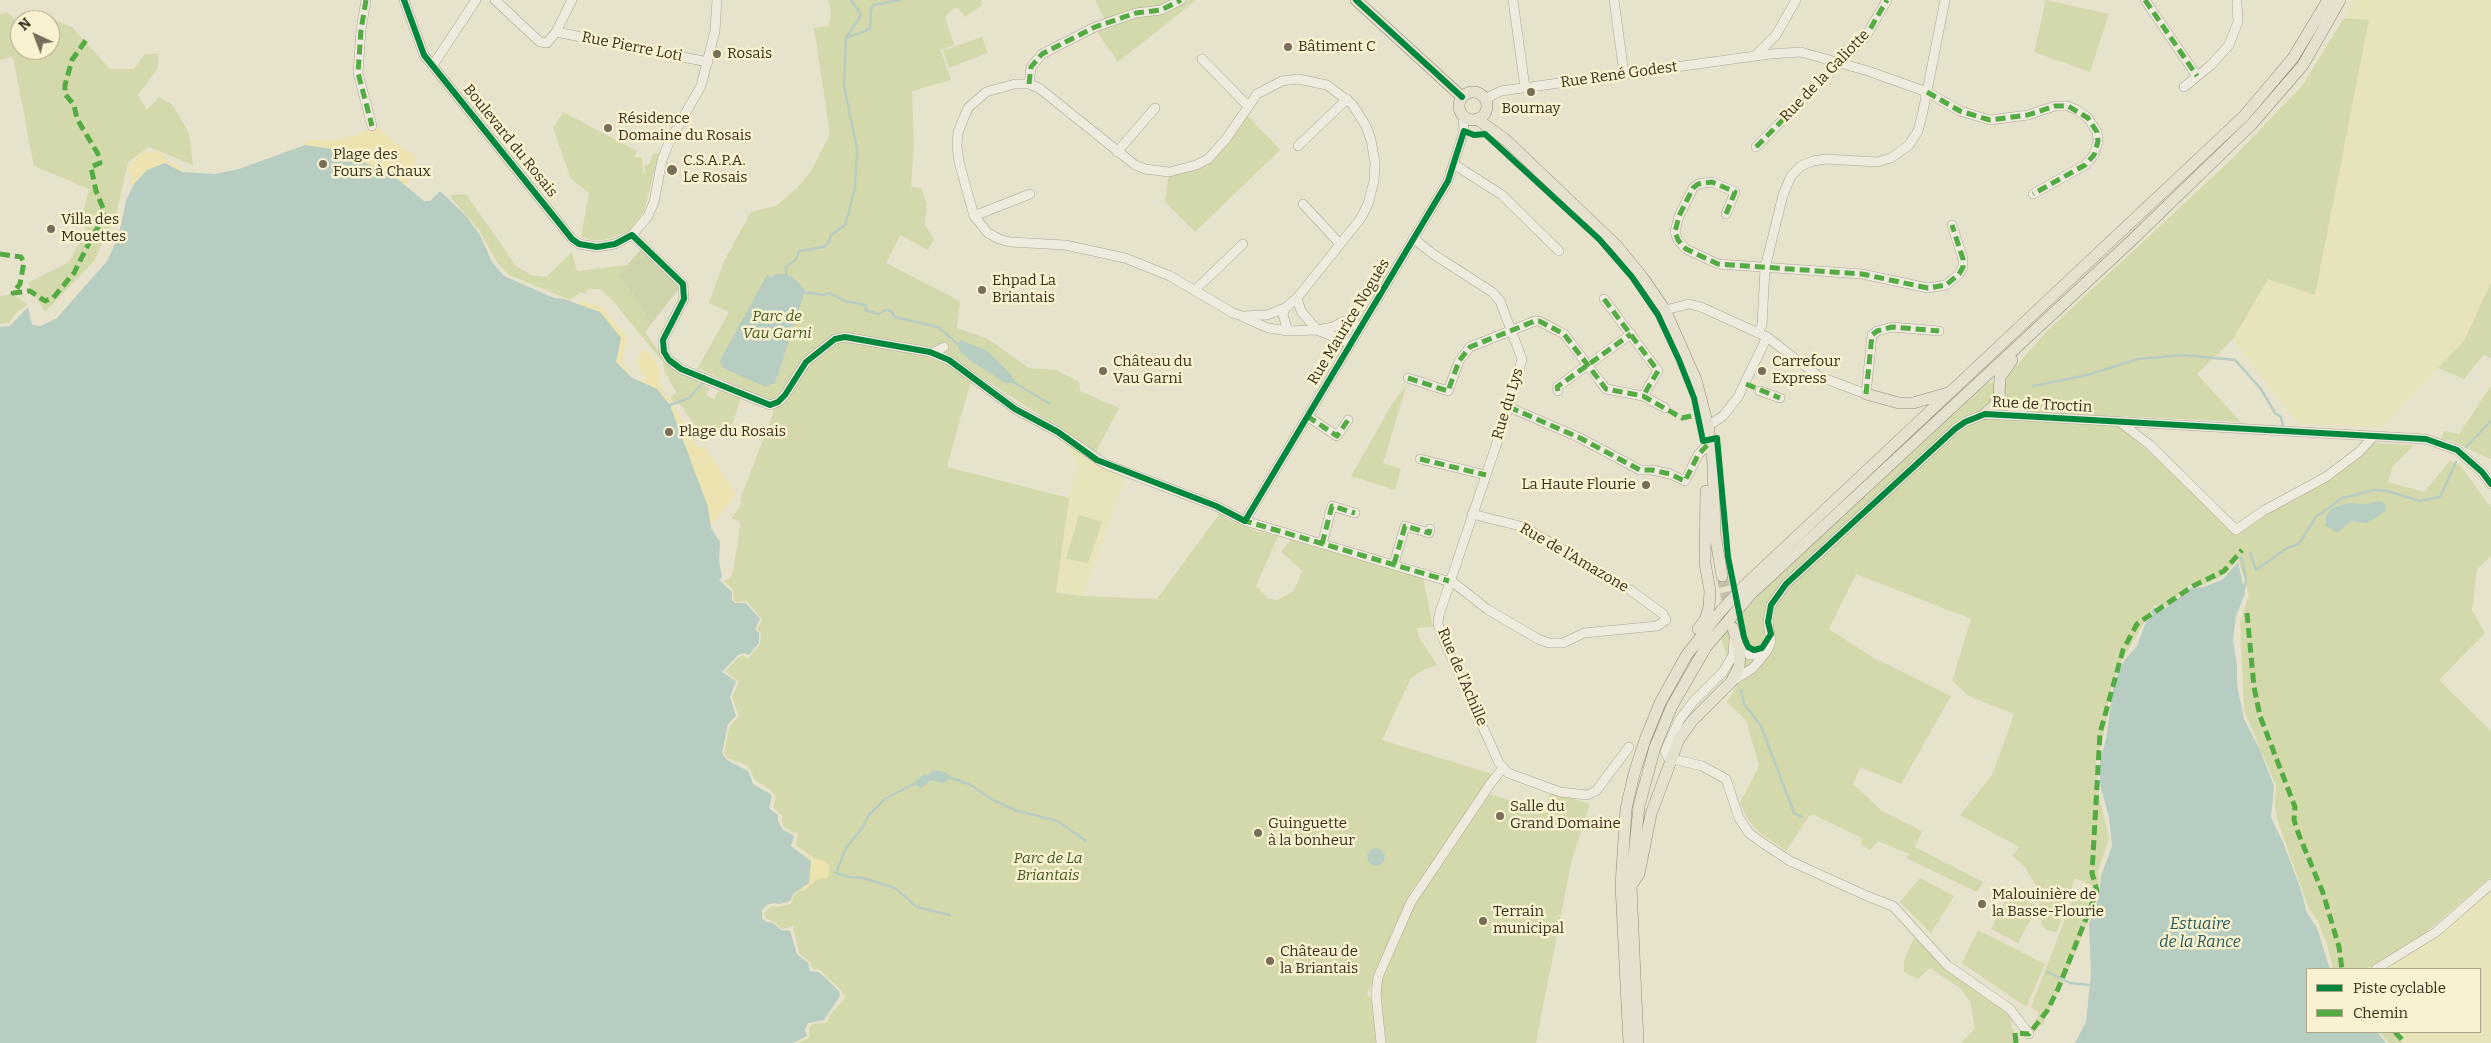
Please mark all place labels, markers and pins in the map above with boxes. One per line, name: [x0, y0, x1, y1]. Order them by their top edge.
place label: Bâtiment C: [1298, 38, 1376, 56]
marker: Bâtiment C: [1282, 41, 1294, 53]
place label: Rosais: [727, 45, 772, 63]
marker: Rosais: [711, 48, 723, 60]
marker: Bournay: [1525, 86, 1537, 98]
place label: Bournay: [1501, 100, 1561, 118]
place label: Résidence Domaine du Rosais: [618, 110, 751, 145]
marker: Résidence Domaine du Rosais: [602, 122, 614, 134]
place label: Plage des Fours à Chaux: [333, 146, 431, 181]
place label: C.S.A.P.A. Le Rosais: [683, 152, 747, 187]
marker: Plage des Fours à Chaux: [317, 158, 329, 170]
marker: C.S.A.P.A. Le Rosais: [665, 163, 679, 177]
place label: Villa des Mouettes: [61, 211, 126, 246]
marker: Villa des Mouettes: [45, 223, 57, 235]
place label: Ehpad La Briantais: [992, 272, 1056, 307]
marker: Ehpad La Briantais: [976, 284, 988, 296]
place label: Château du Vau Garni: [1113, 353, 1192, 388]
place label: Carrefour Express: [1772, 353, 1840, 388]
marker: Château du Vau Garni: [1097, 365, 1109, 377]
marker: Carrefour Express: [1756, 365, 1768, 377]
place label: Plage du Rosais: [679, 423, 786, 441]
marker: Plage du Rosais: [663, 426, 675, 438]
place label: La Haute Flourie: [1521, 476, 1636, 494]
marker: La Haute Flourie: [1640, 479, 1652, 491]
place label: Salle du Grand Domaine: [1510, 798, 1621, 833]
marker: Salle du Grand Domaine: [1494, 810, 1506, 822]
place label: Guinguette à la bonheur: [1268, 815, 1355, 850]
marker: Guinguette à la bonheur: [1252, 827, 1264, 839]
place label: Malouinière de la Basse-Flourie: [1992, 886, 2104, 921]
marker: Malouinière de la Basse-Flourie: [1976, 898, 1988, 910]
place label: Terrain municipal: [1493, 903, 1564, 938]
marker: Terrain municipal: [1477, 915, 1489, 927]
place label: Château de la Briantais: [1280, 943, 1358, 978]
marker: Château de la Briantais: [1264, 955, 1276, 967]

